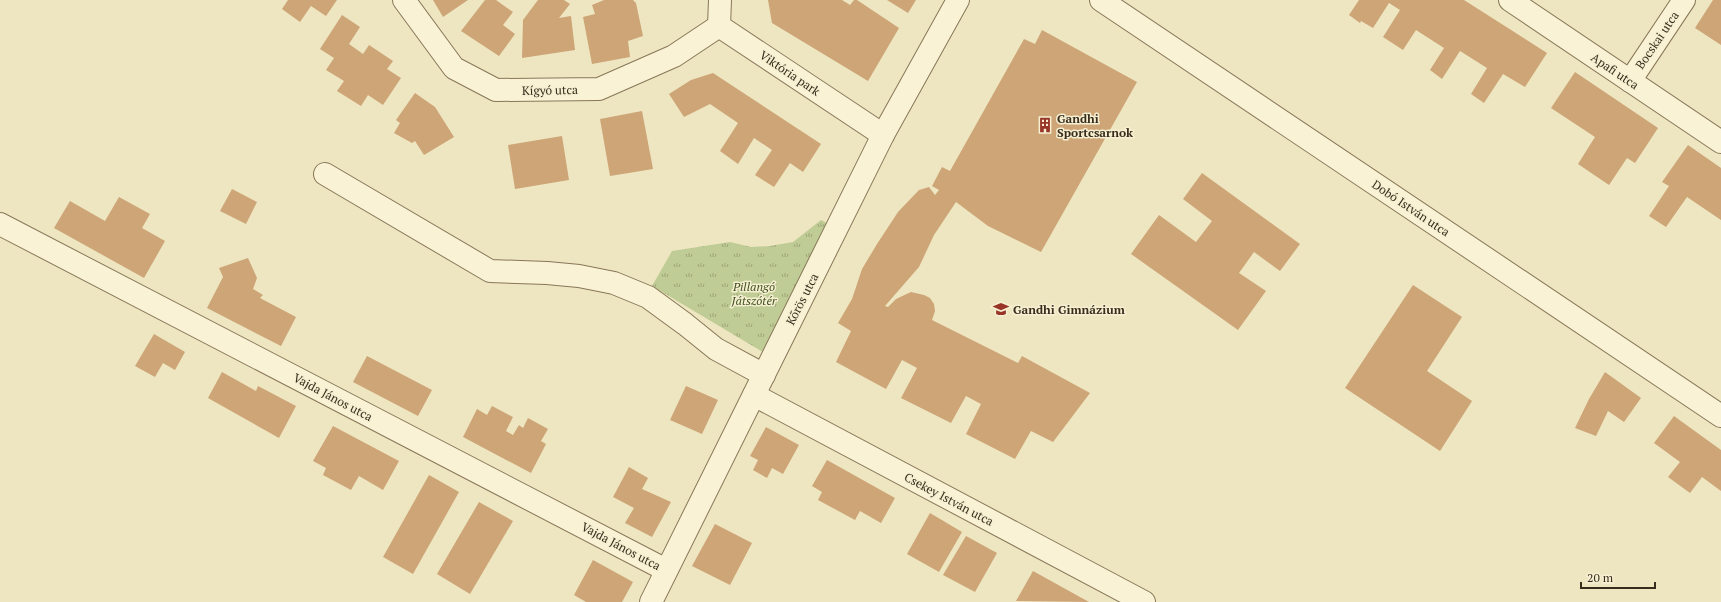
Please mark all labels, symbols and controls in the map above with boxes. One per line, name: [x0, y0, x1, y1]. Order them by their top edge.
street label: Bocskai utca: [1632, 8, 1682, 72]
street label: Viktória park: [757, 47, 824, 99]
street label: Apafi utca: [1588, 50, 1642, 92]
street label: Kígyó utca: [522, 82, 578, 98]
place label: Gandhi Sportcsarnok: [1057, 111, 1133, 140]
building icon: Gandhi Sportcsarnok: [1036, 116, 1054, 134]
street label: Dobó István utca: [1369, 177, 1453, 239]
street label: Kőrös utca: [783, 271, 821, 327]
park label: Pillangó Játszótér: [731, 279, 778, 308]
school or university icon: Gandhi Gimnázium: [992, 300, 1010, 318]
place label: Gandhi Gimnázium: [1013, 302, 1125, 317]
street label: Vajda János utca: [291, 370, 375, 424]
street label: Csekey István utca: [902, 469, 996, 529]
street label: Vajda János utca: [579, 519, 663, 573]
scale bar: [1581, 564, 1655, 590]
text: 20 m: [1587, 570, 1614, 585]

